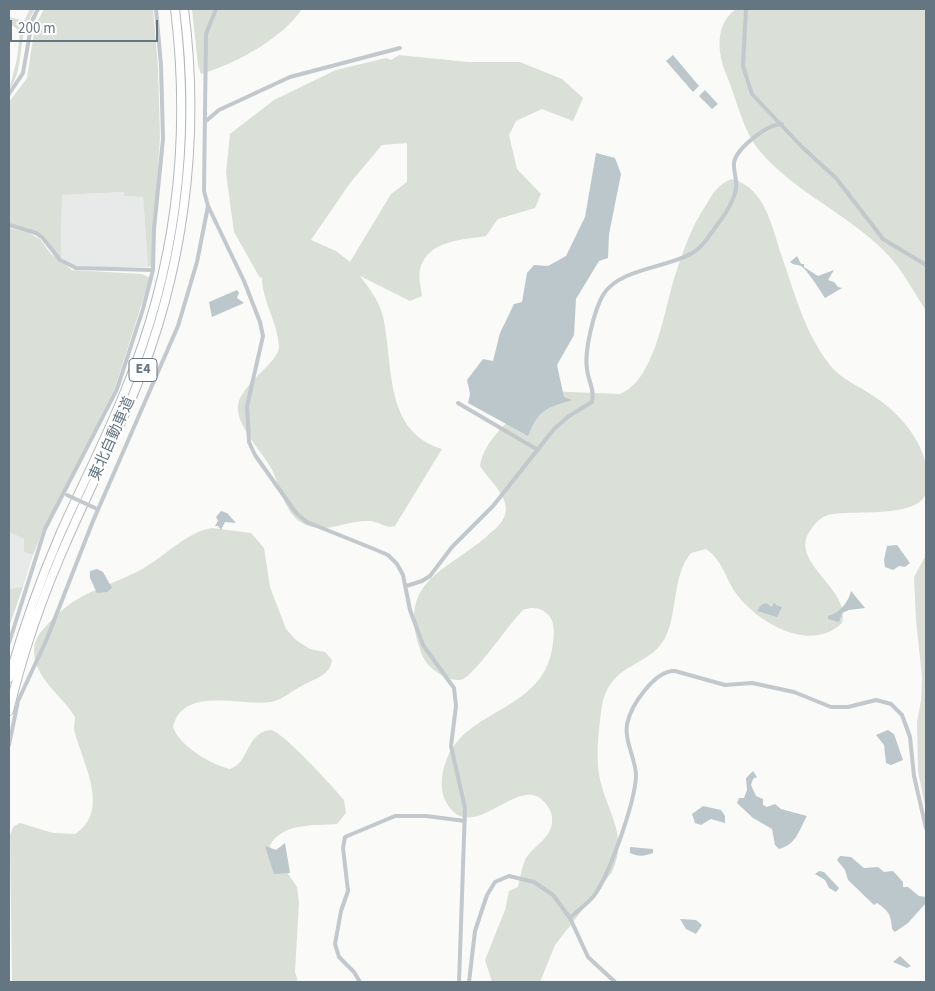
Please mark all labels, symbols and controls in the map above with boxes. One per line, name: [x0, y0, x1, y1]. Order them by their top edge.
scale bar: [12, 10, 160, 42]
text: 200 m: [18, 18, 56, 39]
road number: E4: [129, 358, 157, 382]
street label: 東北自動車道: [86, 394, 140, 484]

